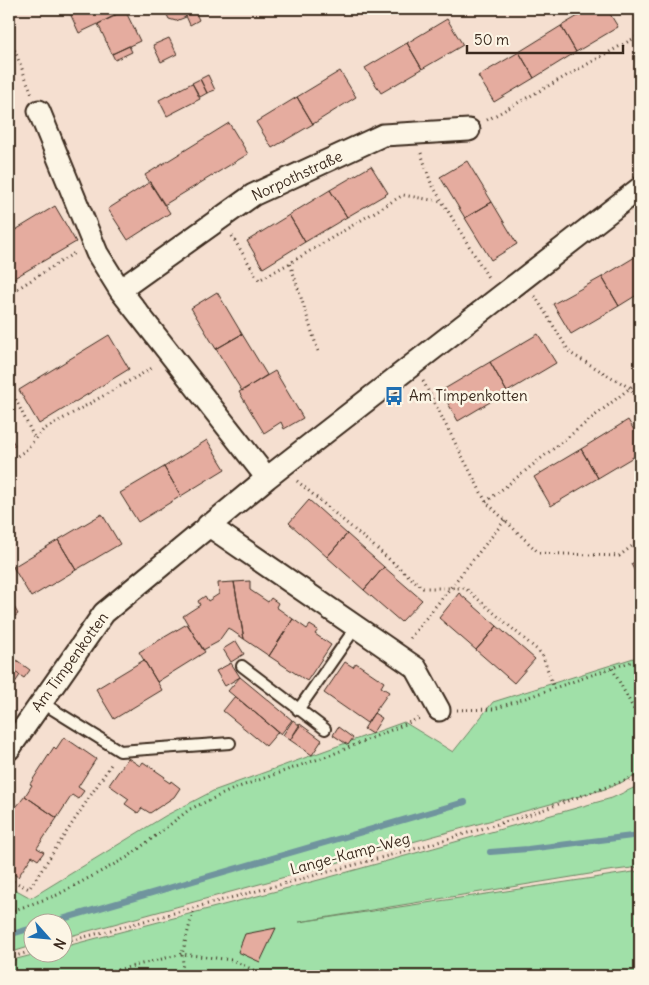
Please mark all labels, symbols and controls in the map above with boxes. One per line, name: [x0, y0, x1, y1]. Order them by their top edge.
scale bar: [467, 22, 623, 54]
text: 50 m: [474, 30, 509, 49]
street label: Norpothstraße: [248, 146, 345, 205]
bus stop icon: Am Timpenkotten: [383, 385, 405, 407]
place label: Am Timpenkotten: [409, 386, 528, 405]
street label: Am Timpenkotten: [27, 608, 112, 715]
street label: Lange-Kamp-Weg: [288, 828, 412, 879]
north arrow: [22, 912, 72, 962]
text: N: [49, 936, 70, 952]

